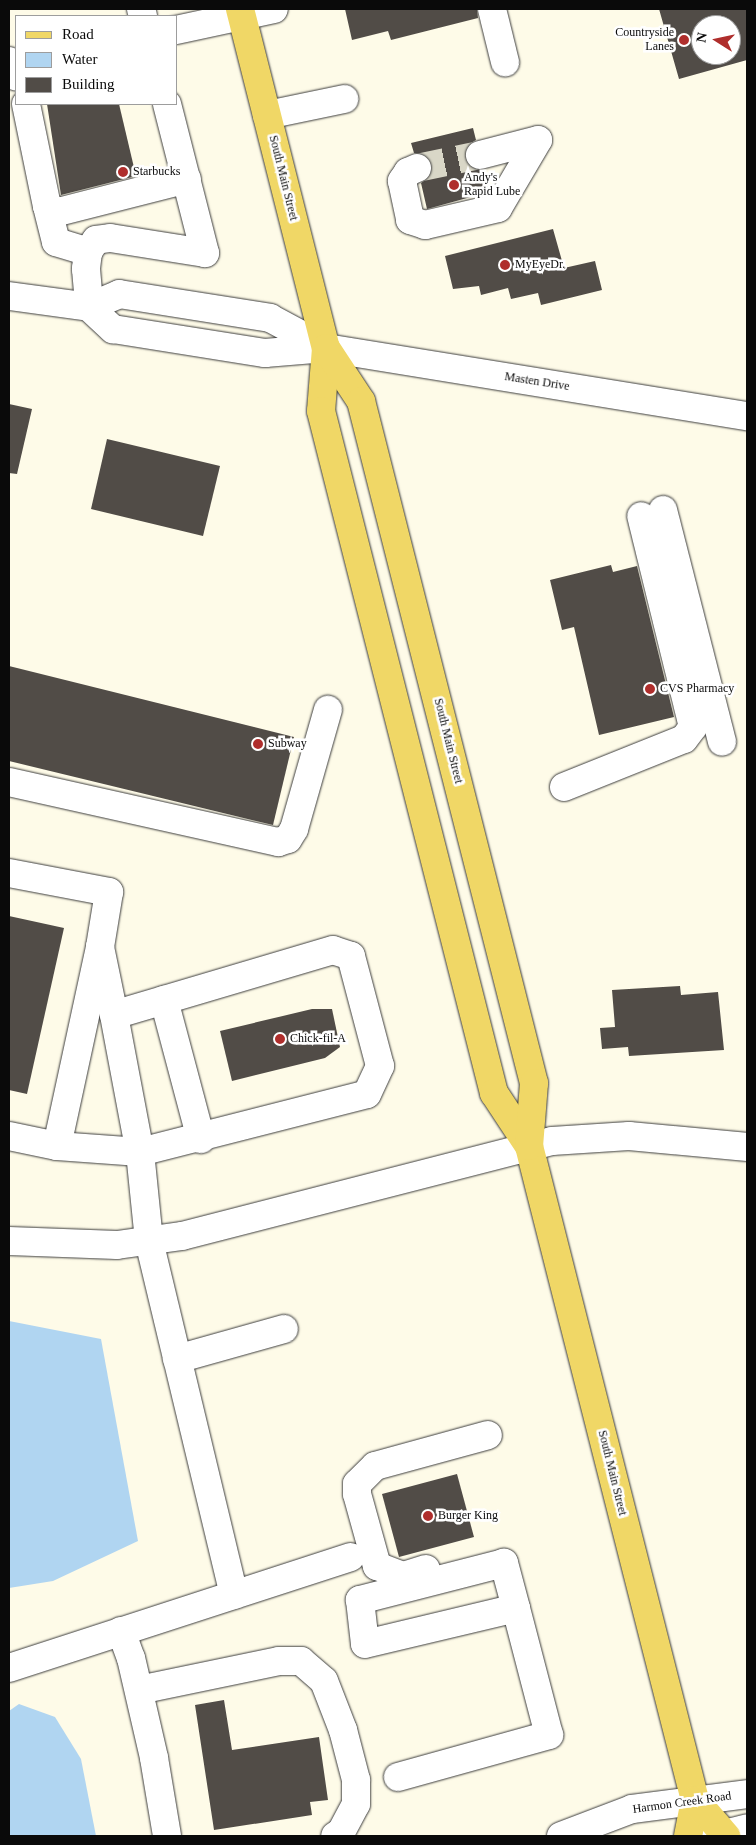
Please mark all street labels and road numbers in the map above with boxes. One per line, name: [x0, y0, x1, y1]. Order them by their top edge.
street label: South Main Street: [265, 134, 301, 222]
street label: Masten Drive: [503, 370, 571, 394]
street label: South Main Street: [430, 697, 466, 785]
street label: South Main Street: [594, 1429, 630, 1517]
street label: Harmon Creek Road: [632, 1789, 732, 1817]

